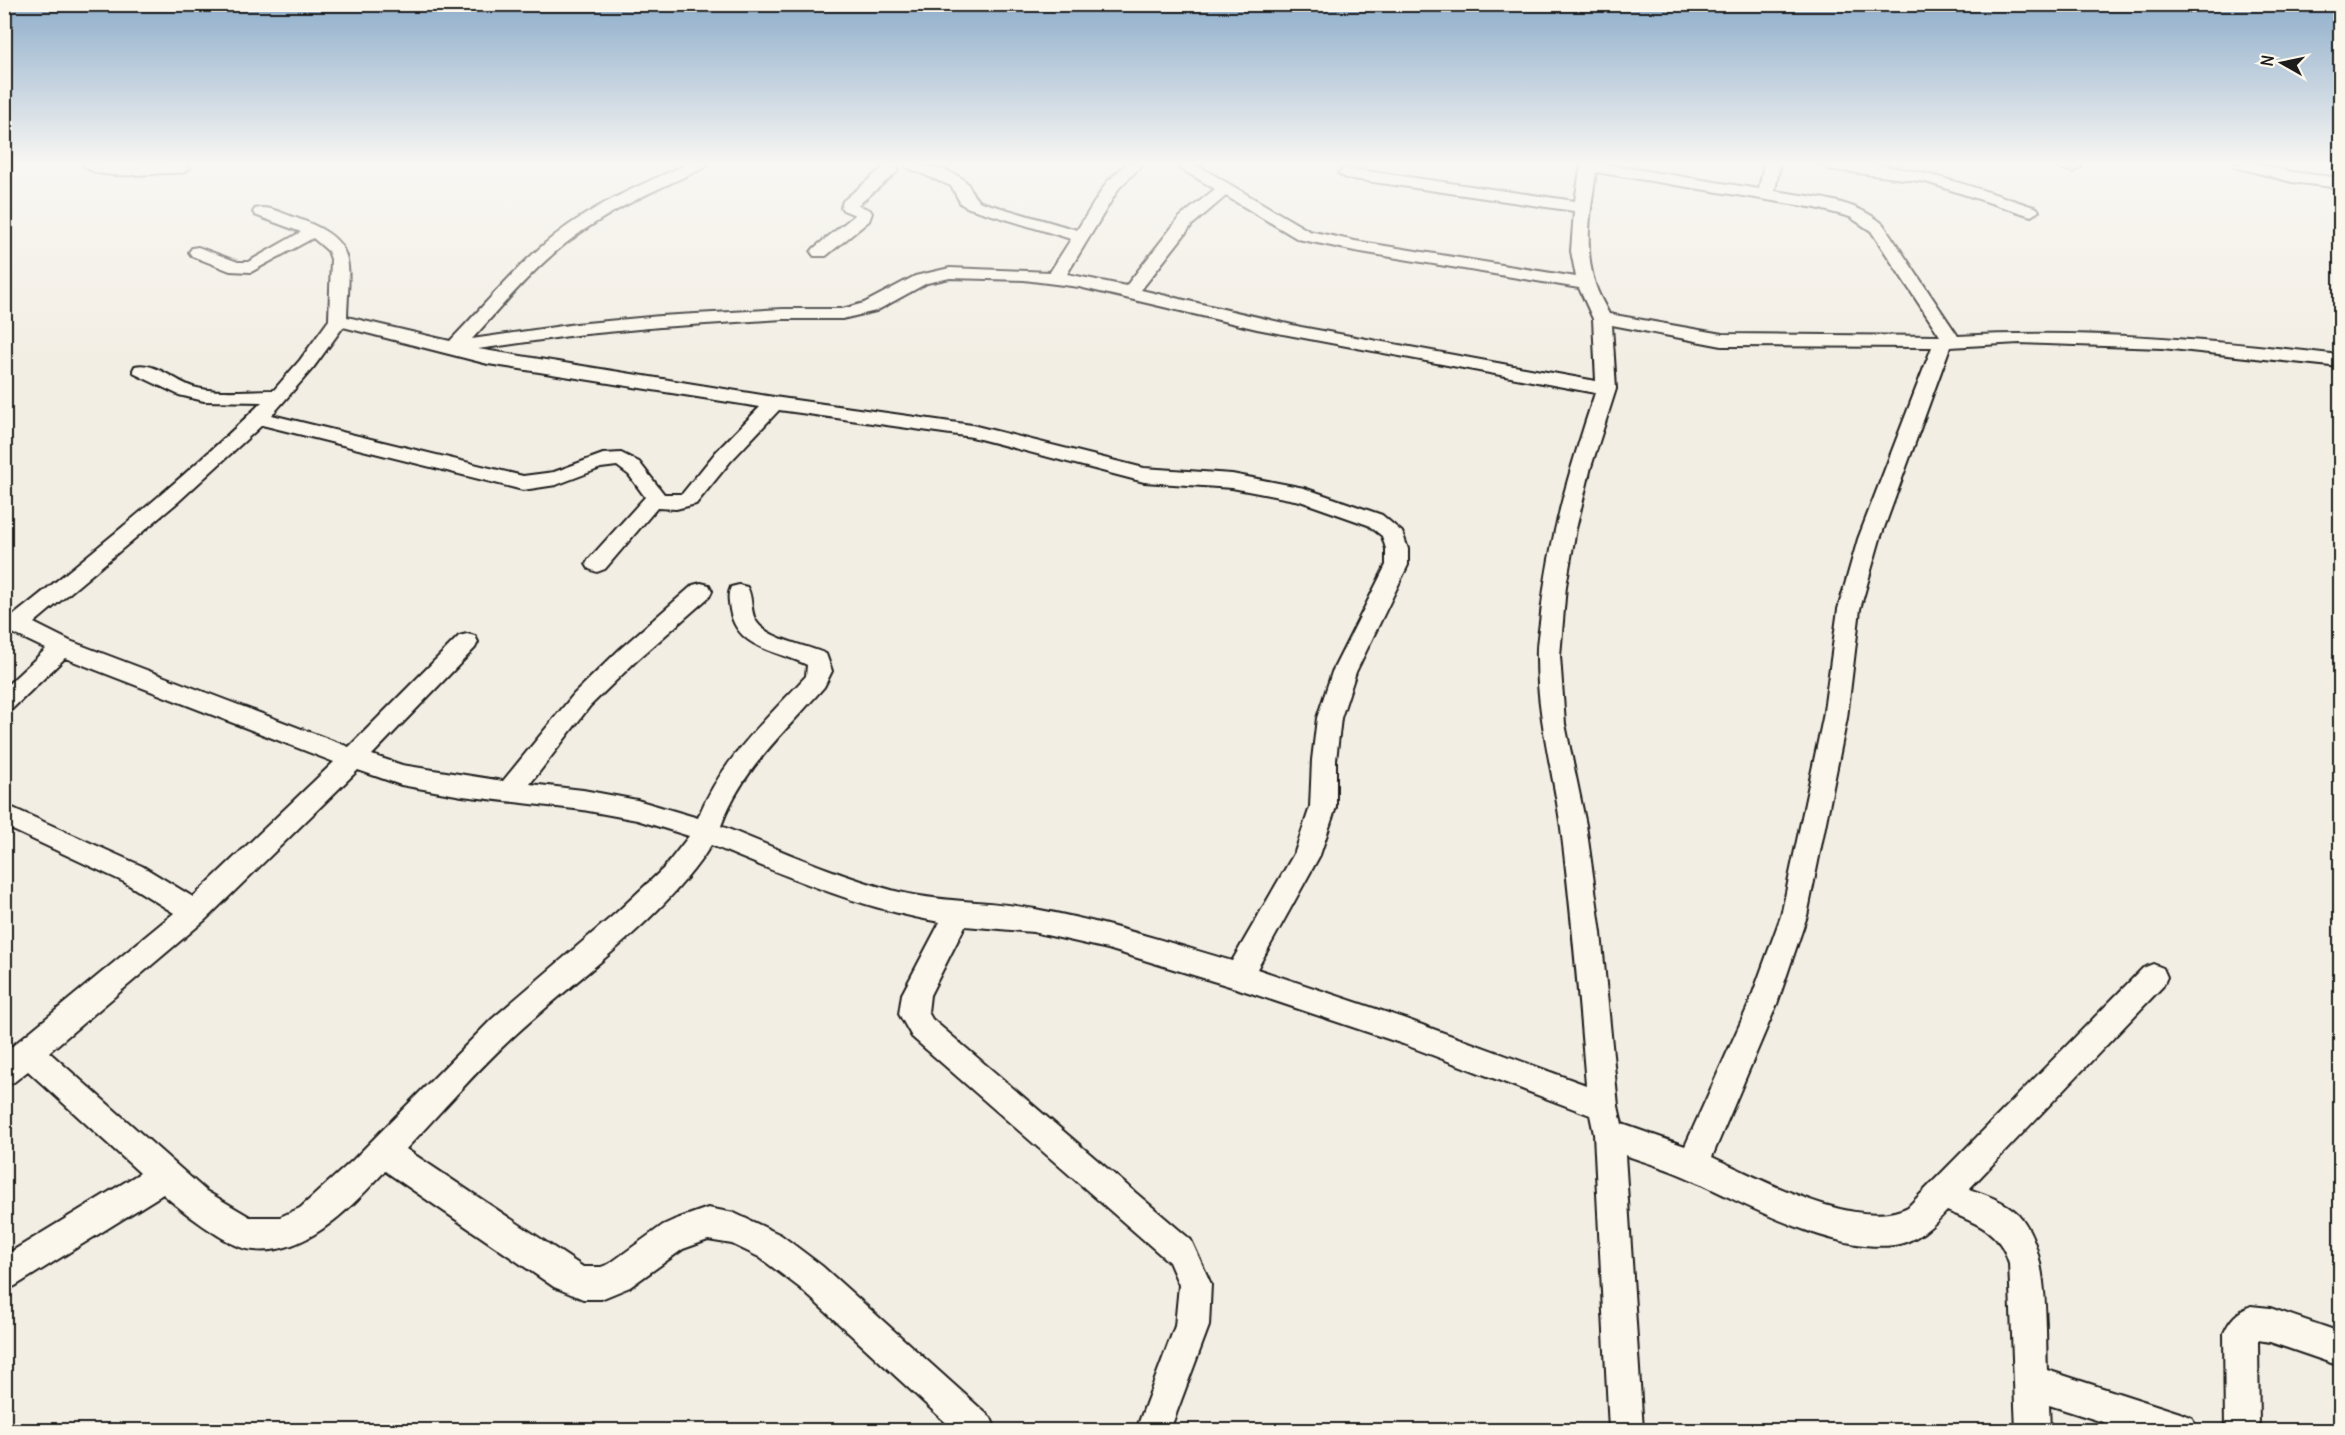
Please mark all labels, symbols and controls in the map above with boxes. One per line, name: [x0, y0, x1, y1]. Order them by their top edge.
north arrow: [2252, 33, 2312, 93]
text: N: [2256, 54, 2278, 68]

